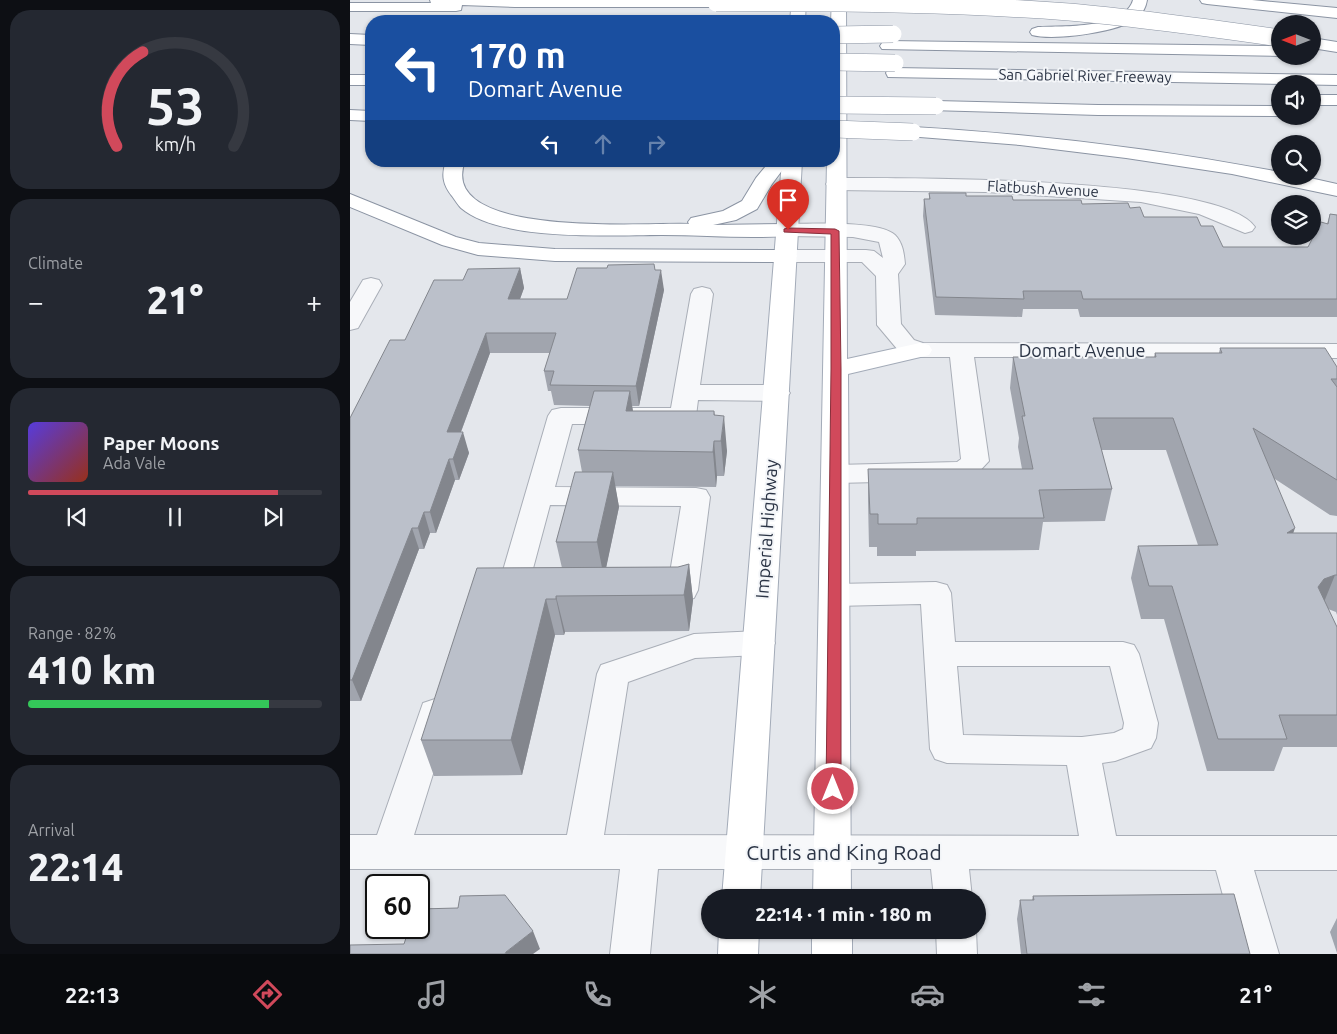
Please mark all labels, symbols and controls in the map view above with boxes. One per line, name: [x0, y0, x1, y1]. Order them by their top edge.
north arrow: [1271, 15, 1321, 65]
map controls: [1271, 15, 1321, 245]
icon: left: [385, 35, 450, 100]
text: 170 m: [468, 35, 566, 75]
street label: San Gabriel River Freeway: [998, 65, 1172, 86]
button: sound: [1271, 75, 1321, 125]
text: Domart Avenue: [468, 76, 623, 101]
text: 53: [146, 77, 204, 135]
icon: left: [536, 130, 564, 158]
icon: ahead: [589, 130, 617, 158]
icon: right: [642, 130, 670, 158]
text: km/h: [154, 134, 196, 154]
button: search: [1271, 135, 1321, 185]
street label: Flatbush Avenue: [987, 177, 1099, 200]
pin: [767, 179, 809, 230]
icon: arrive: [774, 186, 802, 214]
button: layers: [1271, 195, 1321, 245]
text: Climate: [28, 254, 83, 272]
text: 21°: [147, 279, 203, 321]
text: −: [28, 286, 44, 317]
text: +: [306, 286, 322, 317]
street label: Domart Avenue: [1019, 340, 1145, 360]
text: Paper Moons: [103, 432, 220, 454]
text: Ada Vale: [103, 454, 166, 472]
street label: Imperial Highway: [751, 458, 781, 599]
icon: previous: [63, 503, 91, 531]
icon: pause: [161, 503, 189, 531]
icon: next: [259, 503, 287, 531]
text: Range · 82%: [28, 624, 116, 642]
text: 410 km: [28, 649, 156, 691]
position arrow: [806, 762, 858, 814]
text: Arrival: [28, 821, 75, 839]
street label: Curtis and King Road: [746, 840, 942, 864]
text: 22:14: [28, 846, 123, 888]
speed limit sign: 60: [365, 874, 430, 939]
text: 22:14 · 1 min · 180 m: [755, 903, 932, 925]
icon: directions: [250, 977, 285, 1012]
icon: music: [415, 977, 450, 1012]
icon: phone: [580, 977, 615, 1012]
icon: climate: [745, 977, 780, 1012]
icon: car: [910, 977, 945, 1012]
icon: filters: [1074, 977, 1109, 1012]
text: 22:13: [65, 982, 120, 1007]
text: 21°: [1239, 982, 1272, 1007]

